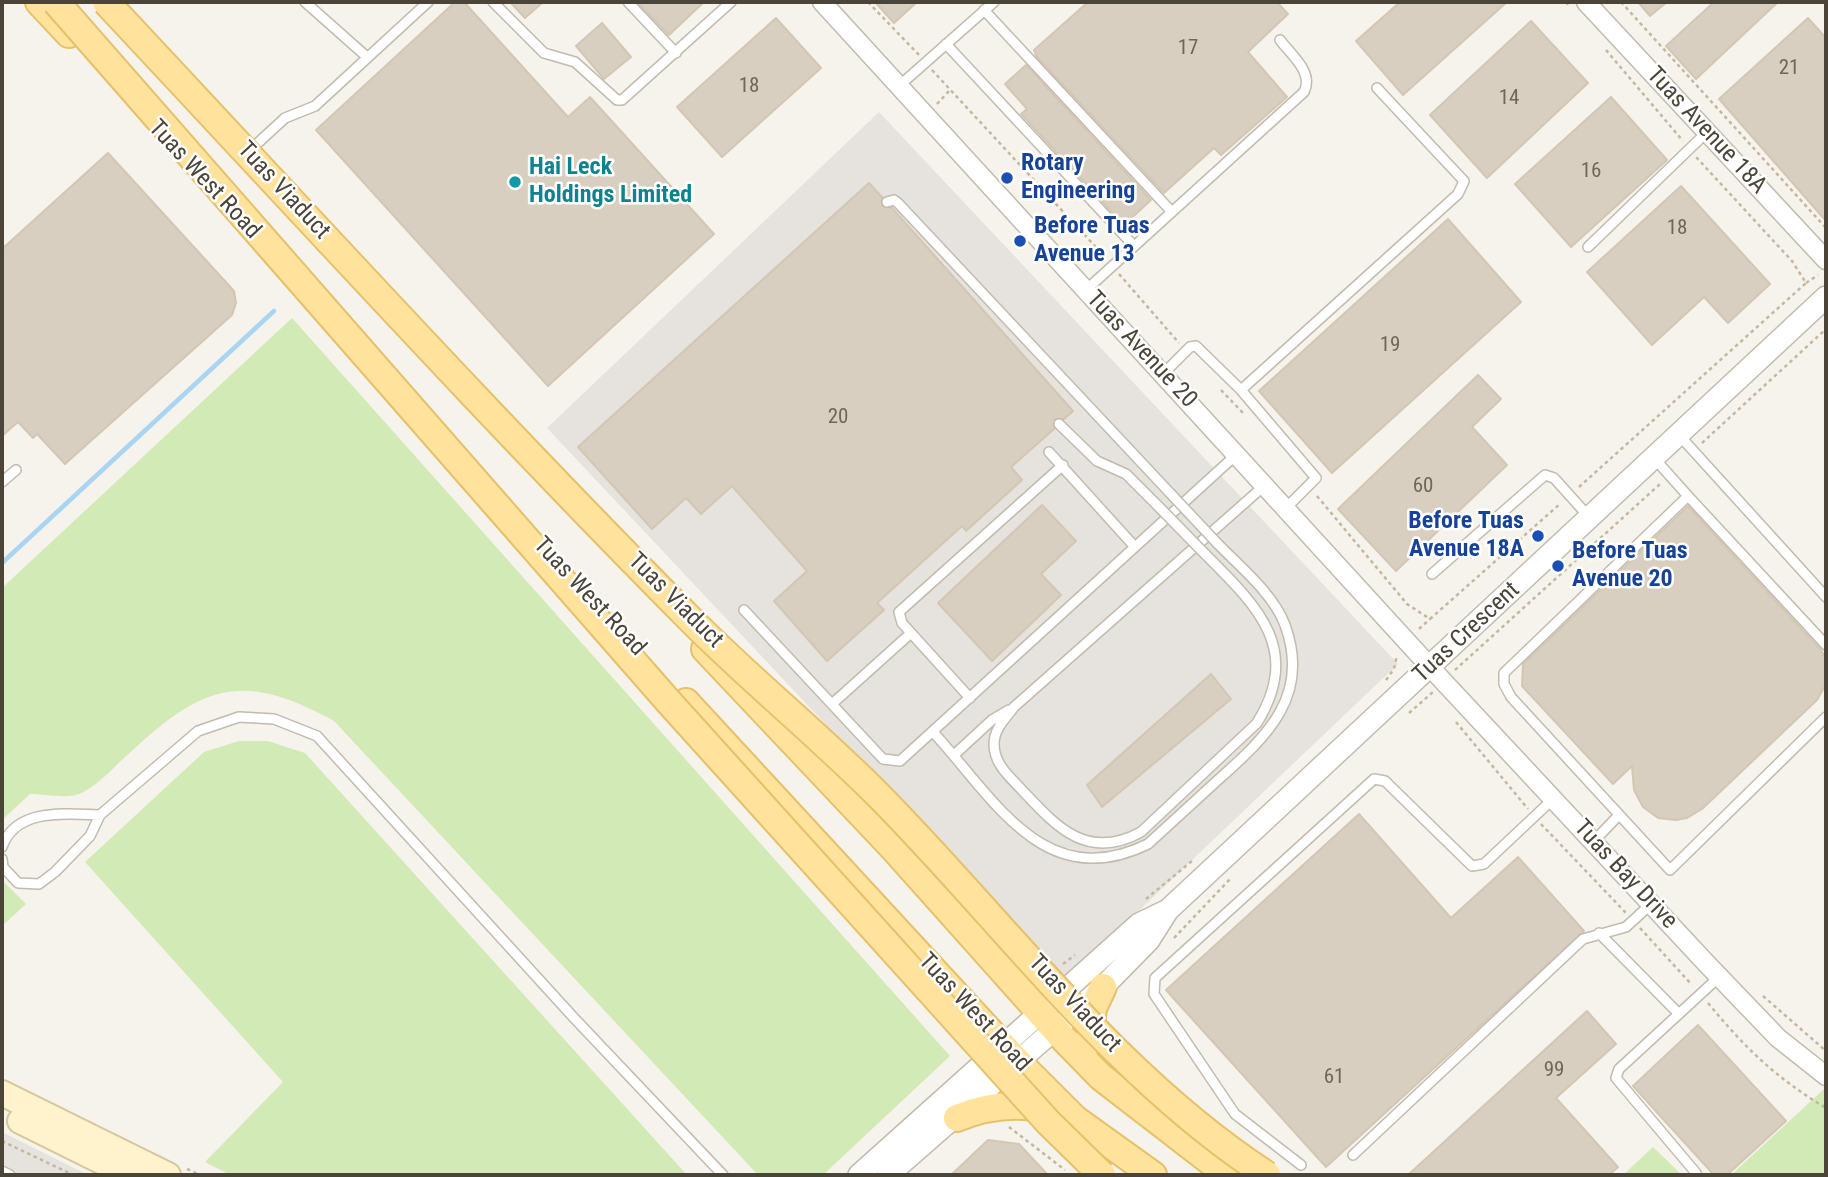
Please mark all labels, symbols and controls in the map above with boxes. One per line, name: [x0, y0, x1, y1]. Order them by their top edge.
house number: 17: [1178, 36, 1198, 62]
house number: 21: [1779, 56, 1799, 82]
street label: Tuas Avenue 18A: [1640, 62, 1772, 200]
house number: 18: [739, 74, 759, 100]
house number: 14: [1499, 86, 1519, 112]
street label: Tuas West Road: [142, 115, 266, 245]
street label: Tuas Viaduct: [230, 136, 336, 246]
place label: Rotary Engineering: [1021, 150, 1135, 206]
place label: Hai Leck Holdings Limited: [529, 154, 692, 210]
house number: 16: [1581, 159, 1601, 185]
marker: Rotary Engineering: [999, 170, 1015, 186]
marker: Hai Leck Holdings Limited: [507, 174, 523, 190]
place label: Before Tuas Avenue 13: [1034, 213, 1150, 269]
house number: 18: [1667, 216, 1687, 242]
marker: Before Tuas Avenue 13: [1012, 233, 1028, 249]
street label: Tuas Avenue 20: [1080, 286, 1202, 414]
house number: 19: [1380, 333, 1400, 359]
house number: 20: [828, 405, 848, 431]
house number: 60: [1413, 474, 1433, 500]
place label: Before Tuas Avenue 18A: [1408, 508, 1524, 564]
marker: Before Tuas Avenue 18A: [1530, 528, 1546, 544]
street label: Tuas West Road: [527, 532, 651, 662]
place label: Before Tuas Avenue 20: [1572, 538, 1688, 594]
street label: Tuas Viaduct: [621, 547, 729, 655]
marker: Before Tuas Avenue 20: [1550, 558, 1566, 574]
street label: Tuas Crescent: [1408, 576, 1526, 690]
street label: Tuas Bay Drive: [1567, 814, 1683, 936]
street label: Tuas West Road: [912, 948, 1036, 1078]
street label: Tuas Viaduct: [1021, 949, 1127, 1059]
house number: 99: [1544, 1058, 1564, 1084]
house number: 61: [1324, 1065, 1344, 1091]

